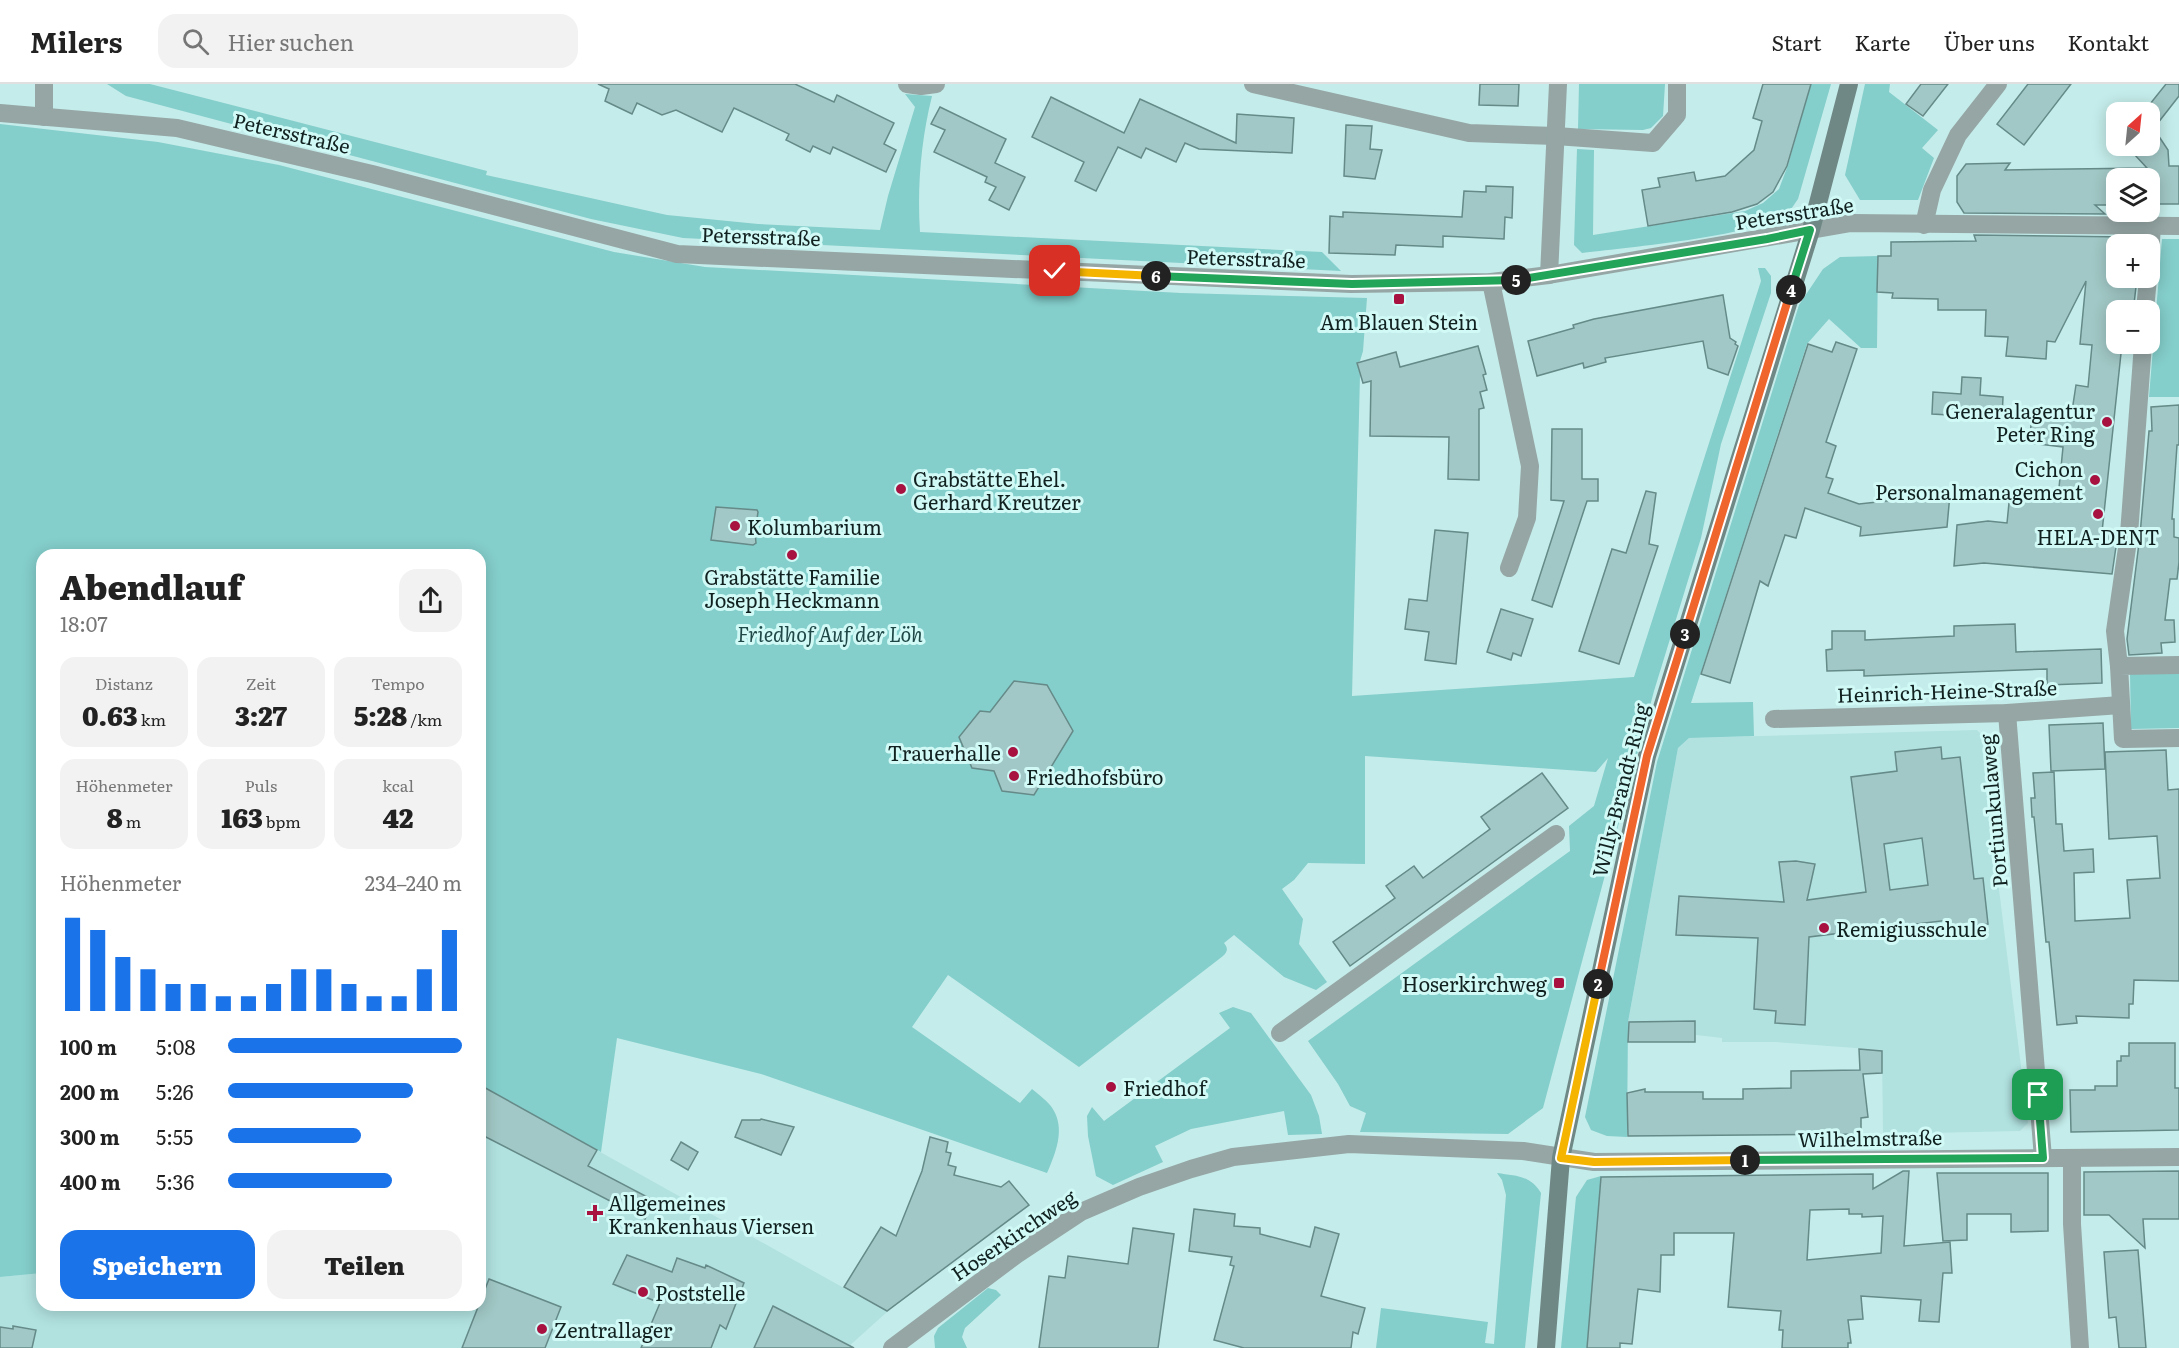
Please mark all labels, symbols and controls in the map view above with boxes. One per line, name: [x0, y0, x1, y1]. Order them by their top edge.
search box: [158, 14, 578, 68]
text: Milers: [30, 20, 122, 62]
icon: search: [179, 25, 212, 58]
text: Hier suchen: [227, 25, 354, 58]
text: Start: [1771, 26, 1822, 57]
text: Karte: [1855, 26, 1910, 57]
text: Über uns: [1943, 26, 2034, 57]
text: Kontakt: [2067, 26, 2149, 57]
north arrow: [2106, 102, 2160, 156]
map controls: [2106, 102, 2160, 354]
street label: Petersstraße: [230, 104, 354, 160]
button: layers: [2106, 168, 2160, 222]
street label: Petersstraße: [1733, 188, 1855, 236]
street label: Petersstraße: [701, 218, 821, 252]
button: +: [2106, 234, 2160, 288]
street label: Petersstraße: [1186, 240, 1306, 274]
pin: [1029, 245, 1080, 296]
icon: check: [1038, 254, 1071, 287]
pin: 6: [1141, 261, 1171, 291]
text: 6: [1151, 264, 1161, 288]
pin: 5: [1501, 265, 1531, 295]
text: 5: [1512, 268, 1520, 292]
pin: 4: [1776, 275, 1806, 305]
text: 4: [1786, 278, 1796, 302]
marker: Am Blauen Stein: [1392, 292, 1406, 306]
button: −: [2106, 300, 2160, 354]
place label: Am Blauen Stein: [1320, 306, 1478, 336]
place label: Generalagentur Peter Ring: [1945, 395, 2096, 448]
marker: Generalagentur Peter Ring: [2100, 415, 2114, 429]
place label: Cichon Personalmanagement: [1875, 453, 2083, 506]
place label: Grabstätte Ehel. Gerhard Kreutzer: [913, 463, 1081, 516]
marker: Cichon Personalmanagement: [2088, 473, 2102, 487]
marker: Grabstätte Ehel. Gerhard Kreutzer: [894, 482, 908, 496]
marker: HELA-DENT: [2091, 507, 2105, 521]
place label: Kolumbarium: [747, 511, 882, 541]
marker: Kolumbarium: [728, 519, 742, 533]
place label: HELA-DENT: [2037, 521, 2159, 551]
marker: Grabstätte Familie Joseph Heckmann: [785, 548, 799, 562]
text: Abendlauf: [60, 561, 242, 610]
place label: Grabstätte Familie Joseph Heckmann: [704, 561, 880, 614]
button: share: [399, 569, 462, 632]
text: 18:07: [60, 608, 108, 638]
park label: Friedhof Auf der Löh: [737, 618, 923, 648]
pin: 3: [1670, 619, 1700, 649]
text: 3: [1681, 622, 1689, 646]
text: Distanz: [95, 671, 153, 695]
text: Zeit: [246, 671, 276, 695]
text: Tempo: [371, 671, 425, 695]
street label: Heinrich-Heine-Straße: [1836, 671, 2058, 709]
text: 0.63: [82, 695, 138, 734]
text: 3:27: [235, 695, 287, 734]
text: 5:28: [354, 695, 407, 734]
street label: Willy-Brandt-Ring: [1583, 699, 1655, 880]
text: km: [138, 707, 166, 731]
text: /km: [407, 707, 442, 731]
street label: Portiunkulaweg: [1970, 732, 2014, 889]
place label: Trauerhalle: [887, 737, 1001, 767]
marker: Trauerhalle: [1006, 745, 1020, 759]
place label: Friedhofsbüro: [1026, 761, 1163, 791]
marker: Friedhofsbüro: [1007, 769, 1021, 783]
text: Höhenmeter: [75, 773, 173, 797]
text: Puls: [245, 773, 277, 797]
text: kcal: [382, 773, 414, 797]
text: 8: [107, 797, 123, 836]
text: 163: [221, 797, 263, 836]
text: 42: [383, 797, 413, 836]
text: m: [123, 809, 141, 833]
text: bpm: [263, 809, 301, 833]
text: Höhenmeter: [60, 867, 181, 897]
text: 234–240 m: [365, 867, 462, 897]
place label: Remigiusschule: [1836, 913, 1987, 943]
marker: Remigiusschule: [1817, 921, 1831, 935]
place label: Hoserkirchweg: [1402, 968, 1548, 998]
pin: 2: [1583, 969, 1613, 999]
text: 2: [1594, 972, 1602, 996]
marker: Hoserkirchweg: [1552, 976, 1566, 990]
text: 100 m: [60, 1031, 117, 1061]
text: 5:08: [156, 1031, 195, 1061]
pin: [2012, 1069, 2063, 1120]
place label: Friedhof: [1123, 1072, 1208, 1102]
text: 200 m: [60, 1076, 119, 1106]
text: 5:26: [156, 1076, 194, 1106]
icon: arrive: [2021, 1078, 2054, 1111]
marker: Friedhof: [1104, 1080, 1118, 1094]
text: 300 m: [60, 1121, 120, 1151]
text: 5:55: [156, 1121, 193, 1151]
street label: Wilhelmstraße: [1798, 1121, 1942, 1153]
pin: 1: [1730, 1145, 1760, 1175]
text: 1: [1742, 1148, 1748, 1172]
text: 400 m: [60, 1166, 121, 1196]
text: 5:36: [156, 1166, 194, 1196]
street label: Hoserkirchweg: [944, 1181, 1082, 1287]
place label: Allgemeines Krankenhaus Viersen: [608, 1187, 814, 1240]
marker: Allgemeines Krankenhaus Viersen: [586, 1204, 604, 1222]
button: Speichern: [60, 1230, 255, 1299]
button: Teilen: [267, 1230, 462, 1299]
place label: Poststelle: [655, 1277, 745, 1307]
marker: Poststelle: [636, 1285, 650, 1299]
place label: Zentrallager: [554, 1314, 673, 1344]
marker: Zentrallager: [535, 1322, 549, 1336]

